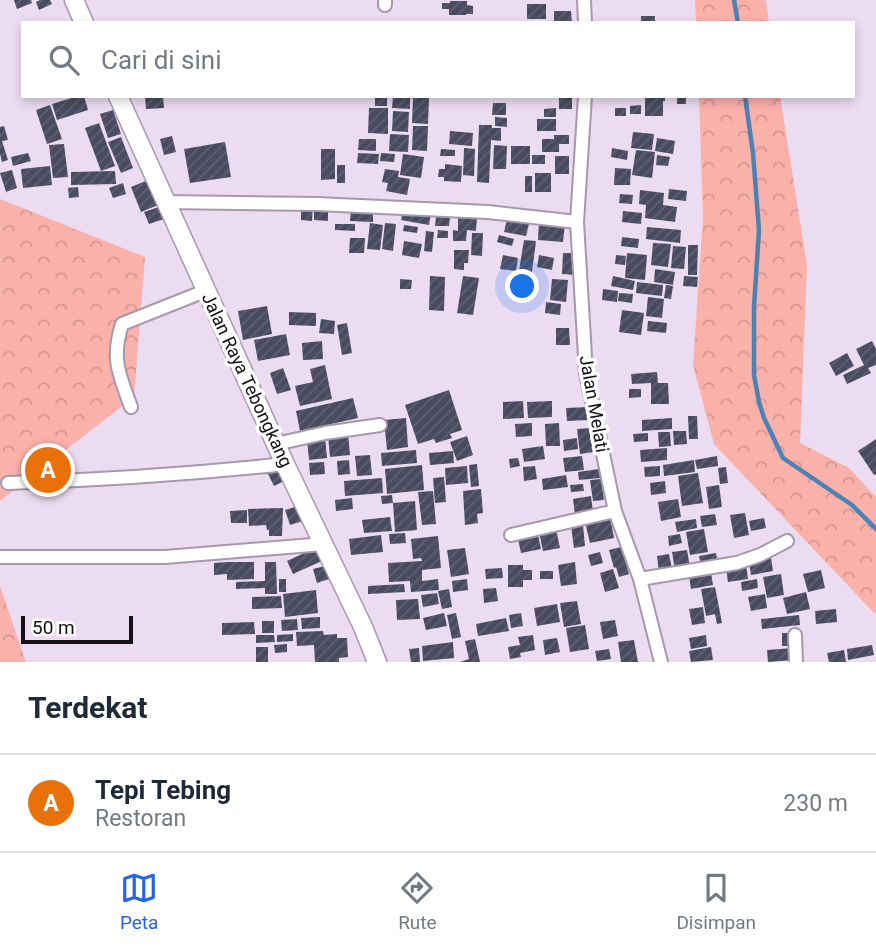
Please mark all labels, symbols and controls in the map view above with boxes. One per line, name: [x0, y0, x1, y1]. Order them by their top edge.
search box: [21, 21, 855, 98]
icon: search: [45, 41, 83, 79]
text: Cari di sini: [101, 45, 222, 75]
your location: [505, 269, 539, 303]
street label: Jalan Raya Tebongkang: [198, 289, 297, 470]
street label: Jalan Melati: [576, 354, 613, 454]
pin: A: [25, 444, 71, 496]
scale bar: [21, 613, 133, 645]
text: 50 m: [32, 616, 75, 639]
text: Terdekat: [28, 690, 147, 725]
text: Tepi Tebing: [95, 775, 231, 805]
text: A: [43, 790, 59, 817]
text: 230 m: [783, 790, 848, 817]
text: Restoran: [95, 805, 186, 832]
tab: Peta: [120, 869, 158, 934]
tab: Rute: [398, 869, 437, 934]
tab: Disimpan: [676, 869, 756, 934]

